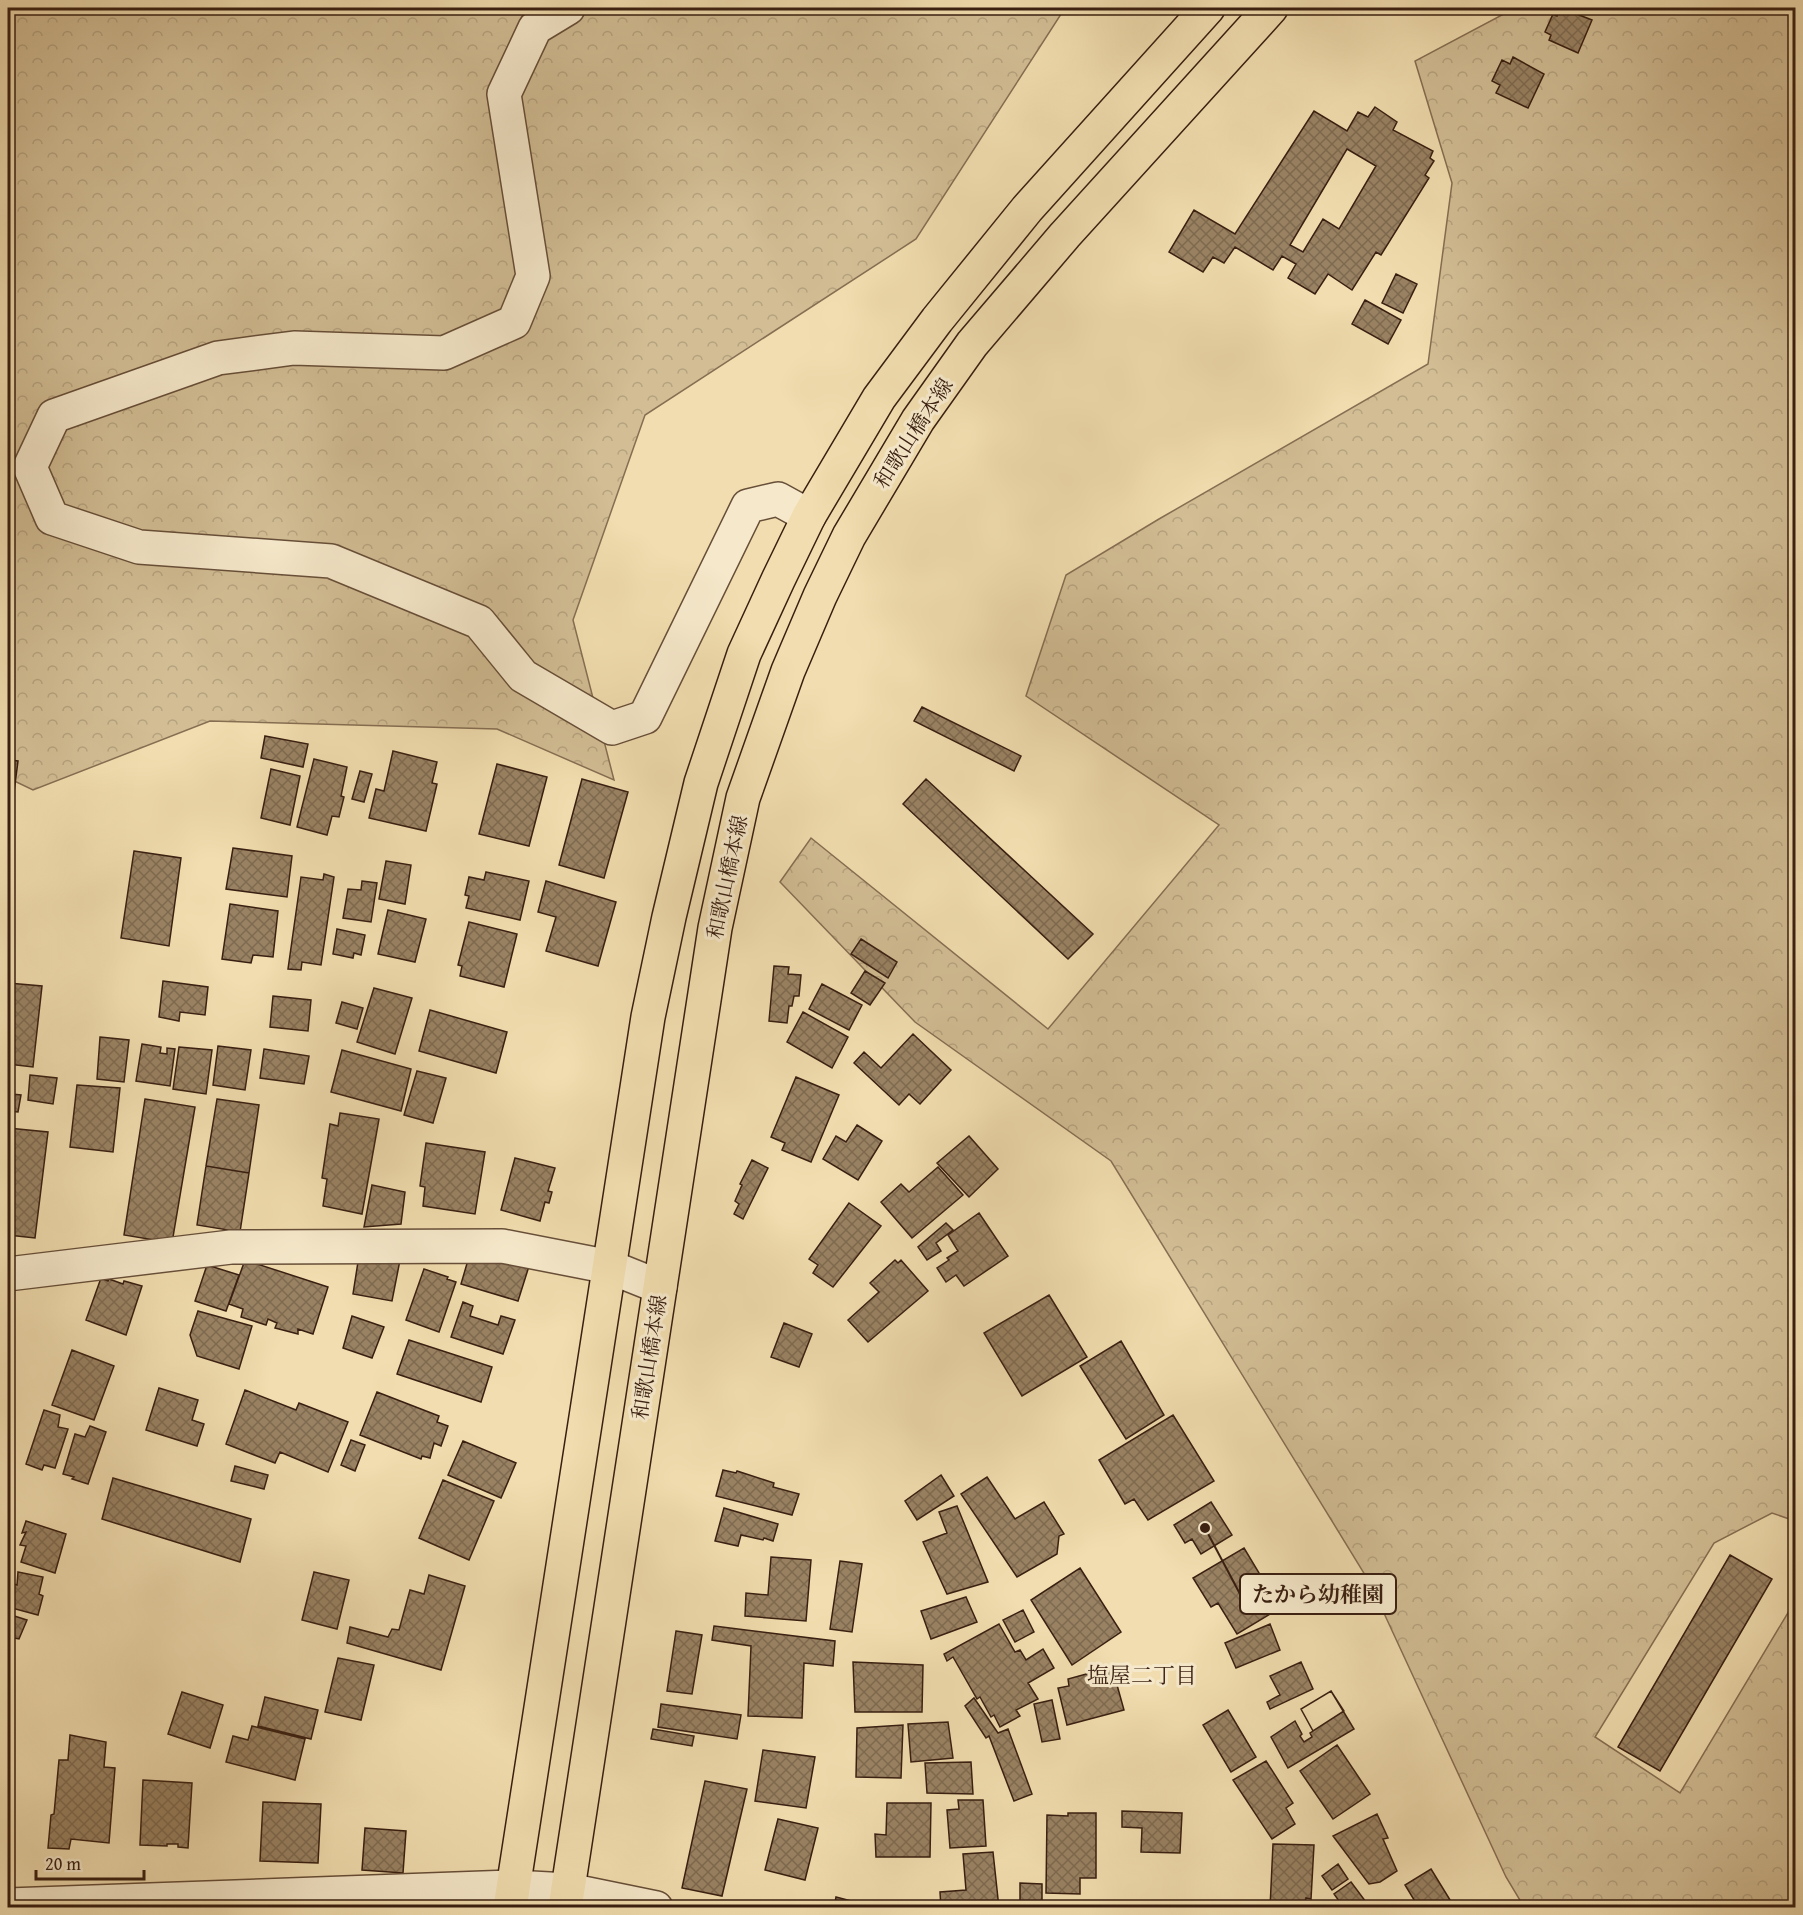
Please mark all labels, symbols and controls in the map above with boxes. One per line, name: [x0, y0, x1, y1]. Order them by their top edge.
street label: 和歌山橋本線: [866, 372, 960, 494]
street label: 和歌山橋本線: [699, 812, 755, 942]
street label: 和歌山橋本線: [624, 1292, 674, 1422]
callout: たから幼稚園: [1240, 1574, 1396, 1614]
text: たから幼稚園: [1252, 1578, 1384, 1610]
district label: 塩屋二丁目: [1087, 1659, 1197, 1691]
scale bar: [36, 1843, 144, 1881]
text: 20 m: [45, 1850, 81, 1877]

